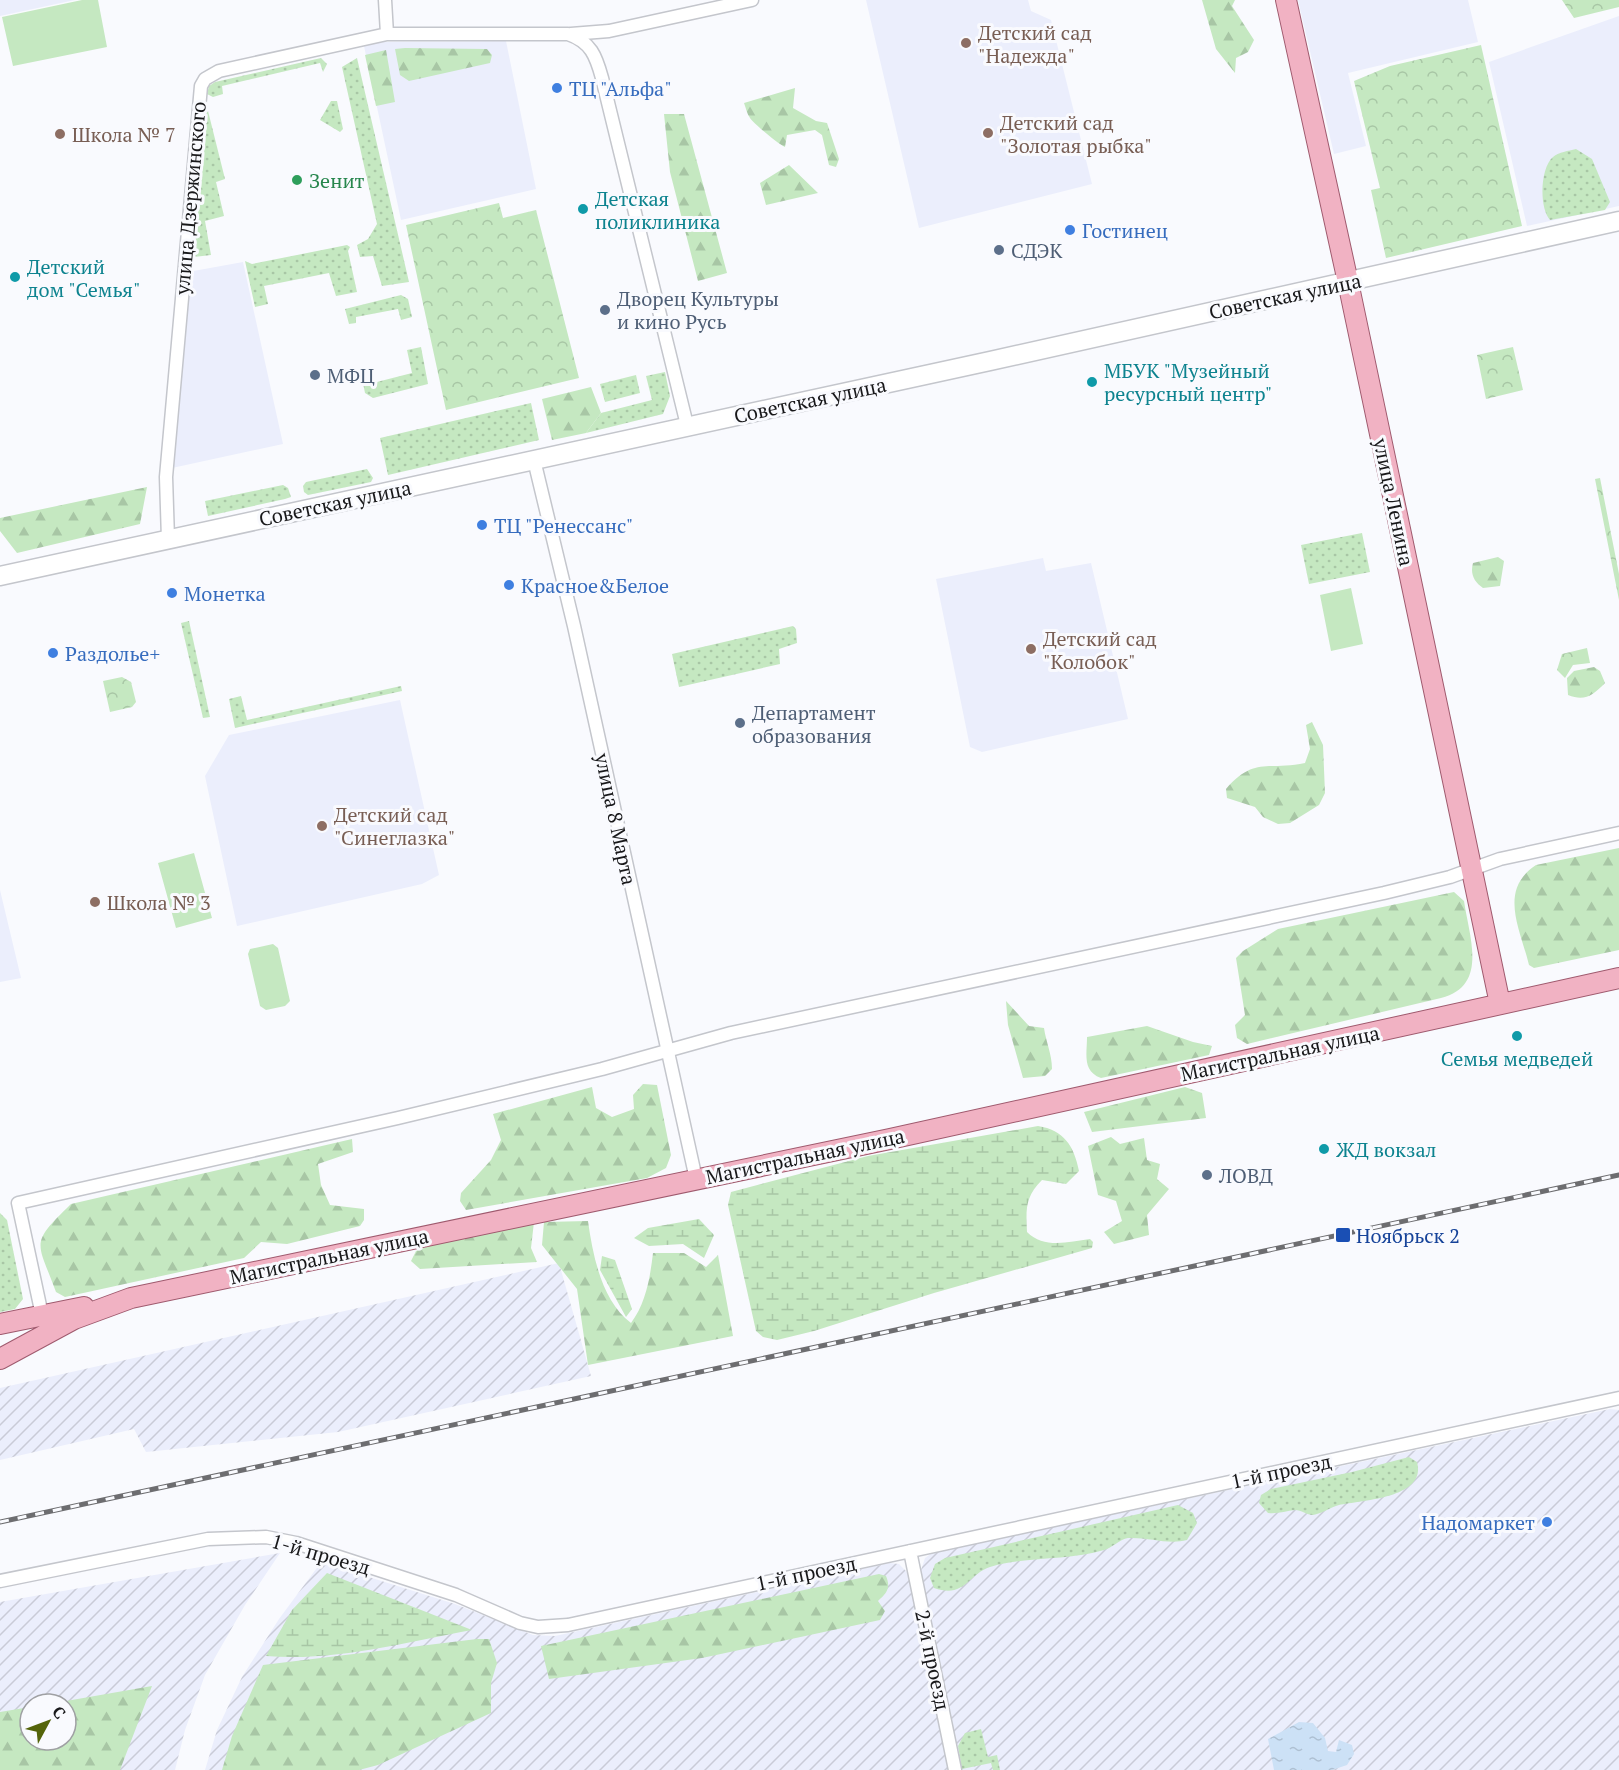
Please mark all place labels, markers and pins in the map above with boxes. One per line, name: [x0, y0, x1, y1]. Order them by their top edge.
place label: Детский сад "Надежда": [978, 19, 1092, 69]
marker: Детский сад "Надежда": [959, 36, 973, 50]
place label: ТЦ "Альфа": [569, 75, 672, 102]
marker: ТЦ "Альфа": [550, 81, 564, 95]
place label: Детский сад "Золотая рыбка": [1000, 109, 1152, 159]
place label: Школа № 7: [72, 121, 176, 148]
marker: Детский сад "Золотая рыбка": [981, 126, 995, 140]
marker: Школа № 7: [53, 127, 67, 141]
place label: Зенит: [309, 167, 365, 194]
marker: Зенит: [290, 173, 304, 187]
place label: Детская поликлиника: [595, 185, 720, 235]
marker: Детская поликлиника: [576, 202, 590, 216]
place label: Гостинец: [1082, 217, 1168, 244]
marker: Гостинец: [1063, 223, 1077, 237]
place label: СДЭК: [1011, 237, 1062, 264]
marker: СДЭК: [992, 243, 1006, 257]
place label: Детский дом "Семья": [27, 253, 141, 303]
marker: Детский дом "Семья": [8, 270, 22, 284]
place label: Дворец Культуры и кино Русь: [617, 285, 779, 335]
marker: Дворец Культуры и кино Русь: [598, 303, 612, 317]
place label: МБУК "Музейный ресурсный центр": [1104, 357, 1272, 407]
place label: МФЦ: [327, 362, 375, 389]
marker: МФЦ: [308, 368, 322, 382]
marker: МБУК "Музейный ресурсный центр": [1085, 375, 1099, 389]
place label: ТЦ "Ренессанс": [494, 512, 633, 539]
marker: ТЦ "Ренессанс": [475, 518, 489, 532]
place label: Красное&Белое: [521, 572, 669, 599]
marker: Красное&Белое: [502, 578, 516, 592]
place label: Монетка: [184, 580, 266, 607]
marker: Монетка: [165, 586, 179, 600]
place label: Детский сад "Колобок": [1043, 625, 1157, 675]
place label: Раздолье+: [65, 640, 160, 667]
marker: Детский сад "Колобок": [1024, 642, 1038, 656]
marker: Раздолье+: [46, 646, 60, 660]
place label: Департамент образования: [752, 699, 876, 749]
marker: Департамент образования: [733, 716, 747, 730]
place label: Детский сад "Синеглазка": [334, 801, 455, 851]
marker: Детский сад "Синеглазка": [315, 819, 329, 833]
place label: Школа № 3: [107, 889, 211, 916]
marker: Школа № 3: [88, 895, 102, 909]
marker: Семья медведей: [1510, 1029, 1524, 1043]
place label: Семья медведей: [1441, 1045, 1593, 1072]
place label: ЖД вокзал: [1336, 1136, 1436, 1163]
marker: ЖД вокзал: [1317, 1142, 1331, 1156]
place label: ЛОВД: [1218, 1162, 1273, 1189]
marker: ЛОВД: [1200, 1168, 1214, 1182]
place label: Ноябрьск 2: [1356, 1222, 1460, 1249]
marker: Ноябрьск 2: [1334, 1226, 1352, 1244]
place label: Надомаркет: [1421, 1509, 1535, 1536]
marker: Надомаркет: [1540, 1515, 1554, 1529]

